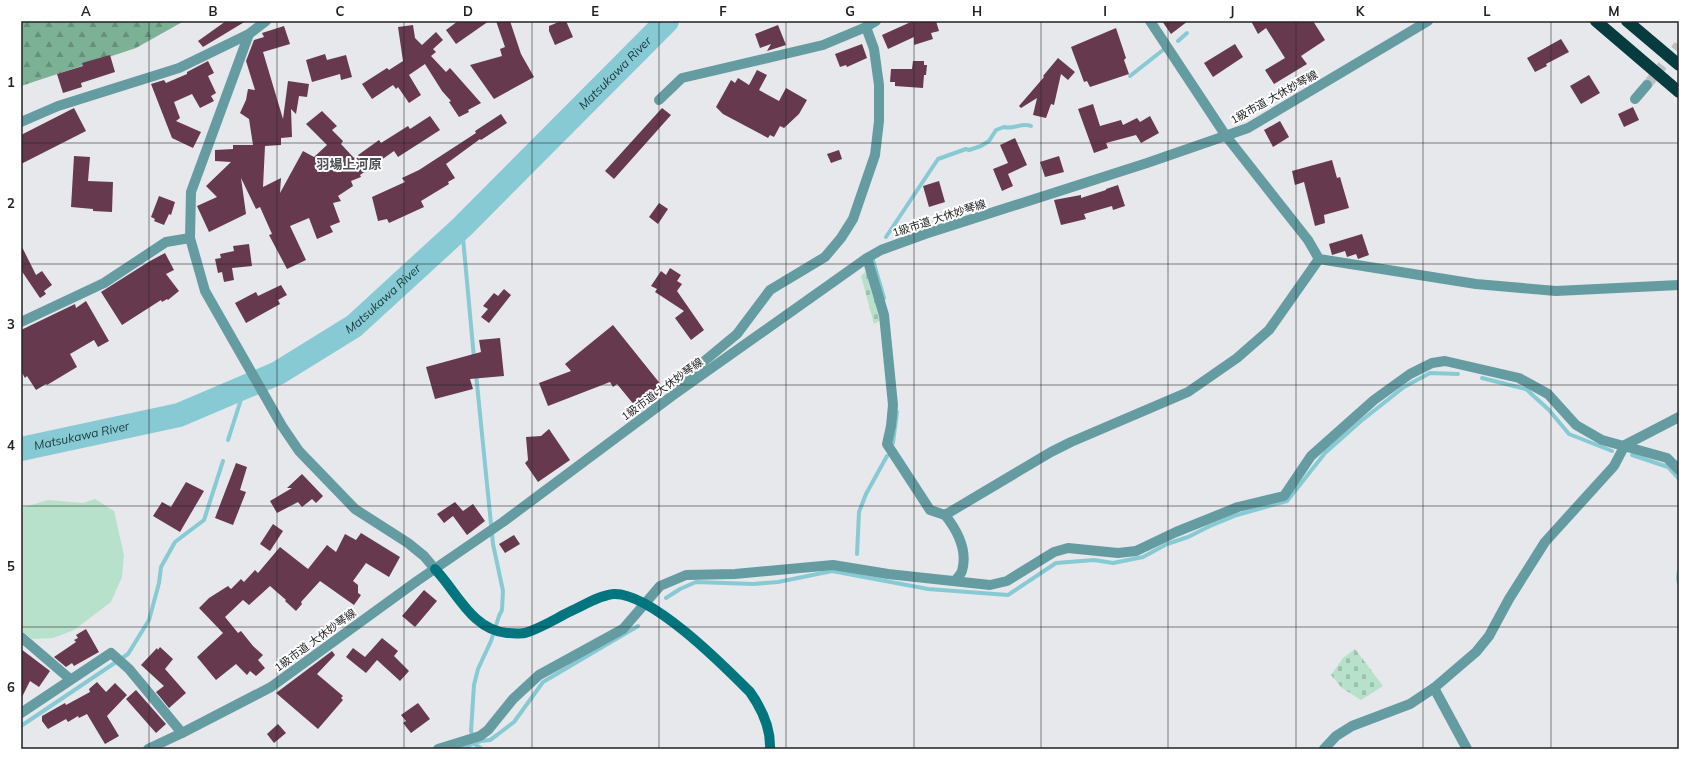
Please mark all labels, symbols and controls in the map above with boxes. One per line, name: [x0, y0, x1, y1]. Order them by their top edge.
text: A: [81, 3, 91, 19]
text: B: [209, 3, 218, 19]
text: C: [336, 3, 345, 19]
text: D: [463, 3, 473, 19]
text: E: [591, 3, 599, 19]
text: F: [719, 3, 727, 19]
text: G: [845, 3, 855, 19]
text: H: [972, 3, 982, 19]
text: I: [1103, 3, 1107, 19]
text: J: [1230, 3, 1234, 19]
text: K: [1356, 3, 1366, 19]
text: L: [1483, 3, 1491, 19]
text: M: [1608, 3, 1620, 19]
water label: Matsukawa River: [575, 33, 655, 112]
street label: 1級市道 大休妙琴線: [1228, 67, 1320, 127]
text: 1: [7, 74, 15, 90]
district label: 羽場上河原: [316, 156, 382, 172]
text: 2: [7, 195, 15, 211]
street label: 1級市道 大休妙琴線: [890, 196, 988, 240]
water label: Matsukawa River: [342, 260, 424, 337]
text: 3: [7, 316, 15, 332]
street label: 1級市道 大休妙琴線: [618, 355, 706, 423]
water label: Matsukawa River: [33, 418, 131, 453]
text: 4: [7, 437, 15, 453]
text: 5: [7, 558, 15, 574]
street label: 1級市道 大休妙琴線: [271, 606, 359, 674]
text: 6: [7, 679, 15, 695]

